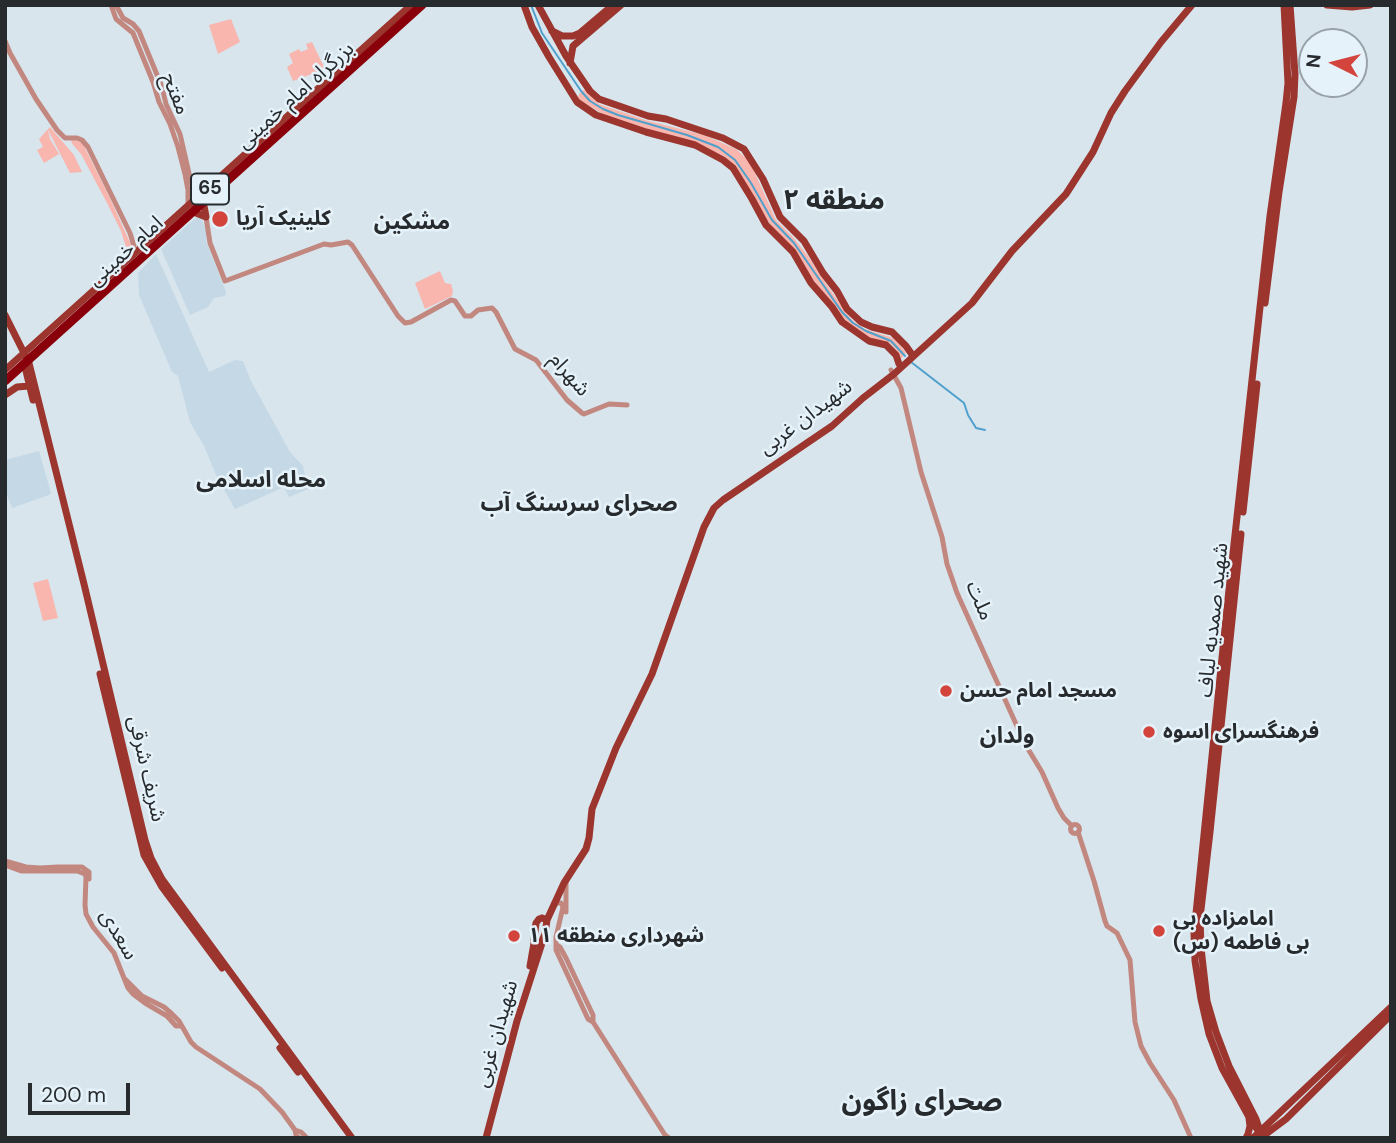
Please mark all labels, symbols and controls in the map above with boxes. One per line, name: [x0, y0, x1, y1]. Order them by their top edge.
north arrow: [1298, 28, 1368, 98]
street label: بزرگراه امام خمینی: [232, 37, 360, 155]
text: N: [1300, 53, 1327, 69]
street label: مفتح: [155, 69, 195, 119]
road number: 65: [191, 174, 229, 204]
district label: منطقه ۲: [783, 185, 885, 219]
place label: کلینیک آریا: [236, 206, 331, 232]
marker: کلینیک آریا: [210, 209, 230, 229]
district label: مشکین: [374, 209, 450, 237]
street label: امام خمینی: [83, 212, 169, 292]
street label: شهرام: [543, 348, 595, 402]
street label: شهیدان غربی: [754, 375, 858, 461]
district label: محله اسلامی: [196, 467, 326, 495]
district label: صحرای سرسنگ آب: [480, 491, 678, 519]
street label: شهید صمدیه لباف: [1193, 541, 1235, 699]
street label: ملت: [960, 578, 998, 624]
place label: مسجد امام حسن: [960, 678, 1117, 704]
marker: مسجد امام حسن: [938, 683, 954, 699]
street label: شریف شرقی: [122, 714, 170, 824]
place label: فرهنگسرای اسوه: [1163, 719, 1319, 745]
district label: ولدان: [980, 723, 1034, 751]
marker: فرهنگسرای اسوه: [1141, 724, 1157, 740]
street label: سعدی: [93, 905, 143, 965]
place label: امامزاده بی بی فاطمه (س): [1173, 906, 1310, 956]
place label: شهرداری منطقه ۱۱: [528, 923, 704, 949]
marker: امامزاده بی بی فاطمه (س): [1151, 923, 1167, 939]
marker: شهرداری منطقه ۱۱: [506, 928, 522, 944]
street label: شهیدان غربی: [470, 977, 524, 1091]
scale bar: [32, 1070, 133, 1114]
text: 200 m: [41, 1081, 106, 1109]
district label: صحرای زاگون: [841, 1086, 1003, 1120]

